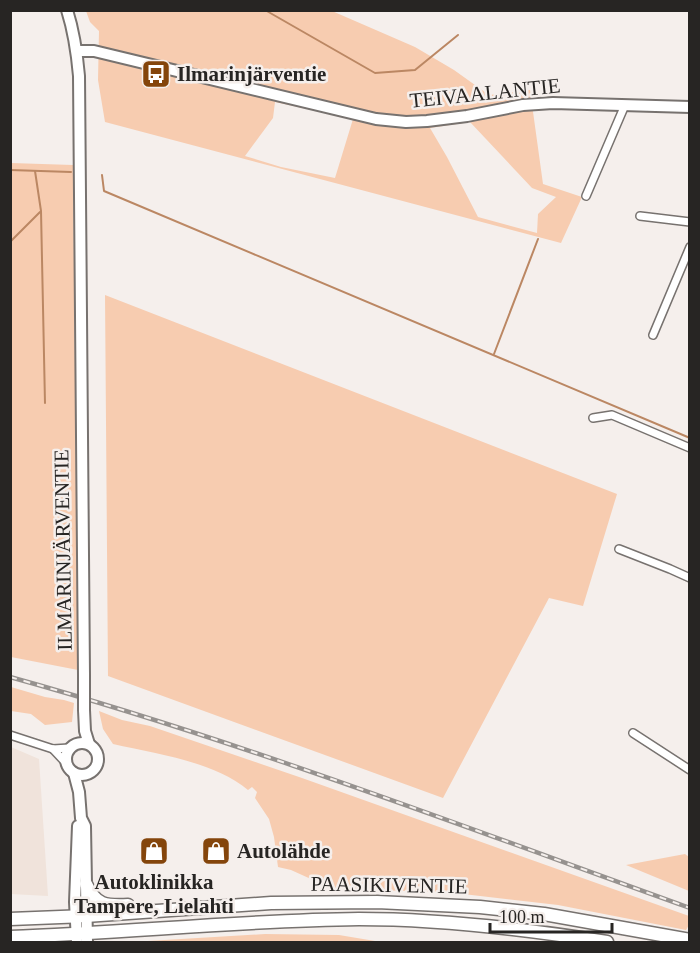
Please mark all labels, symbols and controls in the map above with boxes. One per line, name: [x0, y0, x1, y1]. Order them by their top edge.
bus stop icon: Ilmarinjärventie: [140, 58, 172, 90]
place label: Ilmarinjärventie: [177, 62, 326, 86]
street label: TEIVAALANTIE: [409, 73, 561, 113]
street label: ILMARINJÄRVENTIE: [49, 449, 77, 651]
shop icon: Autoklinikka Tampere, Lielahti: [138, 835, 170, 867]
shop icon: Autolähde: [200, 835, 232, 867]
place label: Autolähde: [237, 839, 330, 863]
place label: Autoklinikka Tampere, Lielahti: [74, 870, 234, 918]
street label: PAASIKIVENTIE: [310, 872, 468, 898]
scale bar: [490, 896, 612, 934]
text: 100 m: [499, 907, 545, 927]

